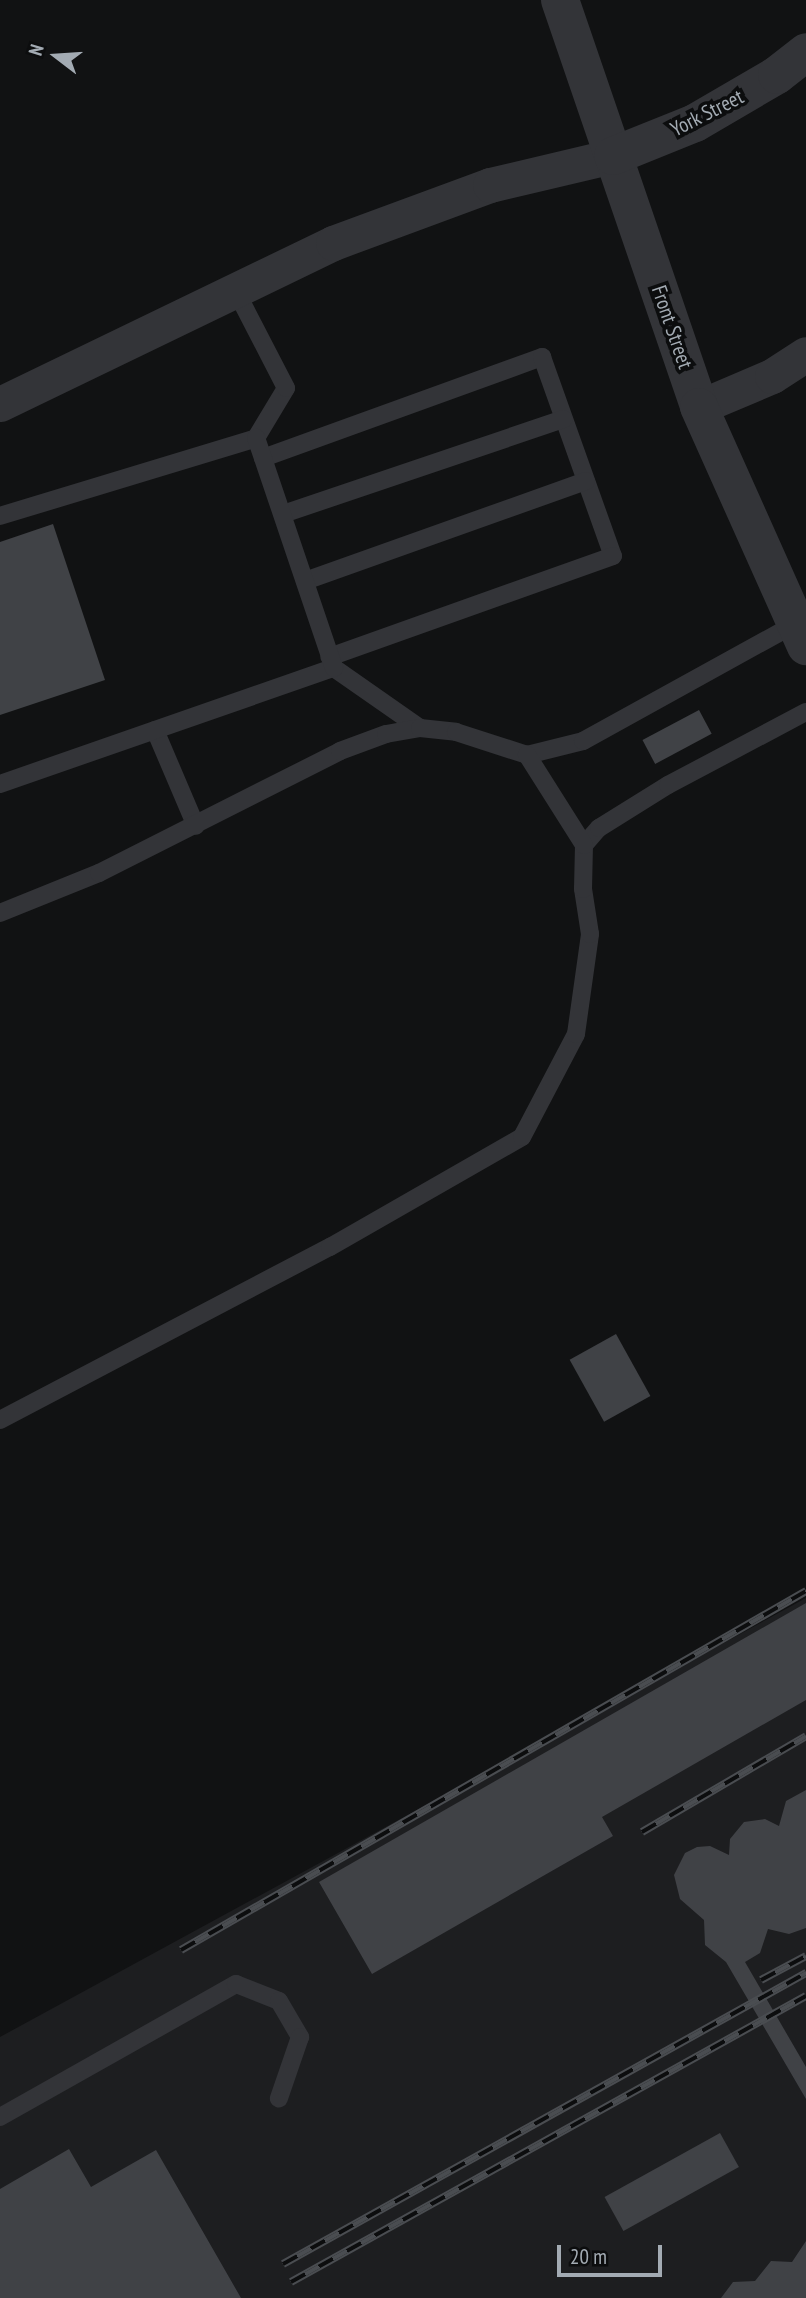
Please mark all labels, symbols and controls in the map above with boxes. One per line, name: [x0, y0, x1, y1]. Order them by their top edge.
north arrow: [21, 21, 91, 91]
text: N: [23, 41, 49, 58]
street label: York Street: [666, 84, 748, 142]
street label: Front Street: [646, 282, 698, 372]
scale bar: [561, 2232, 666, 2276]
text: 20 m: [570, 2243, 607, 2270]

